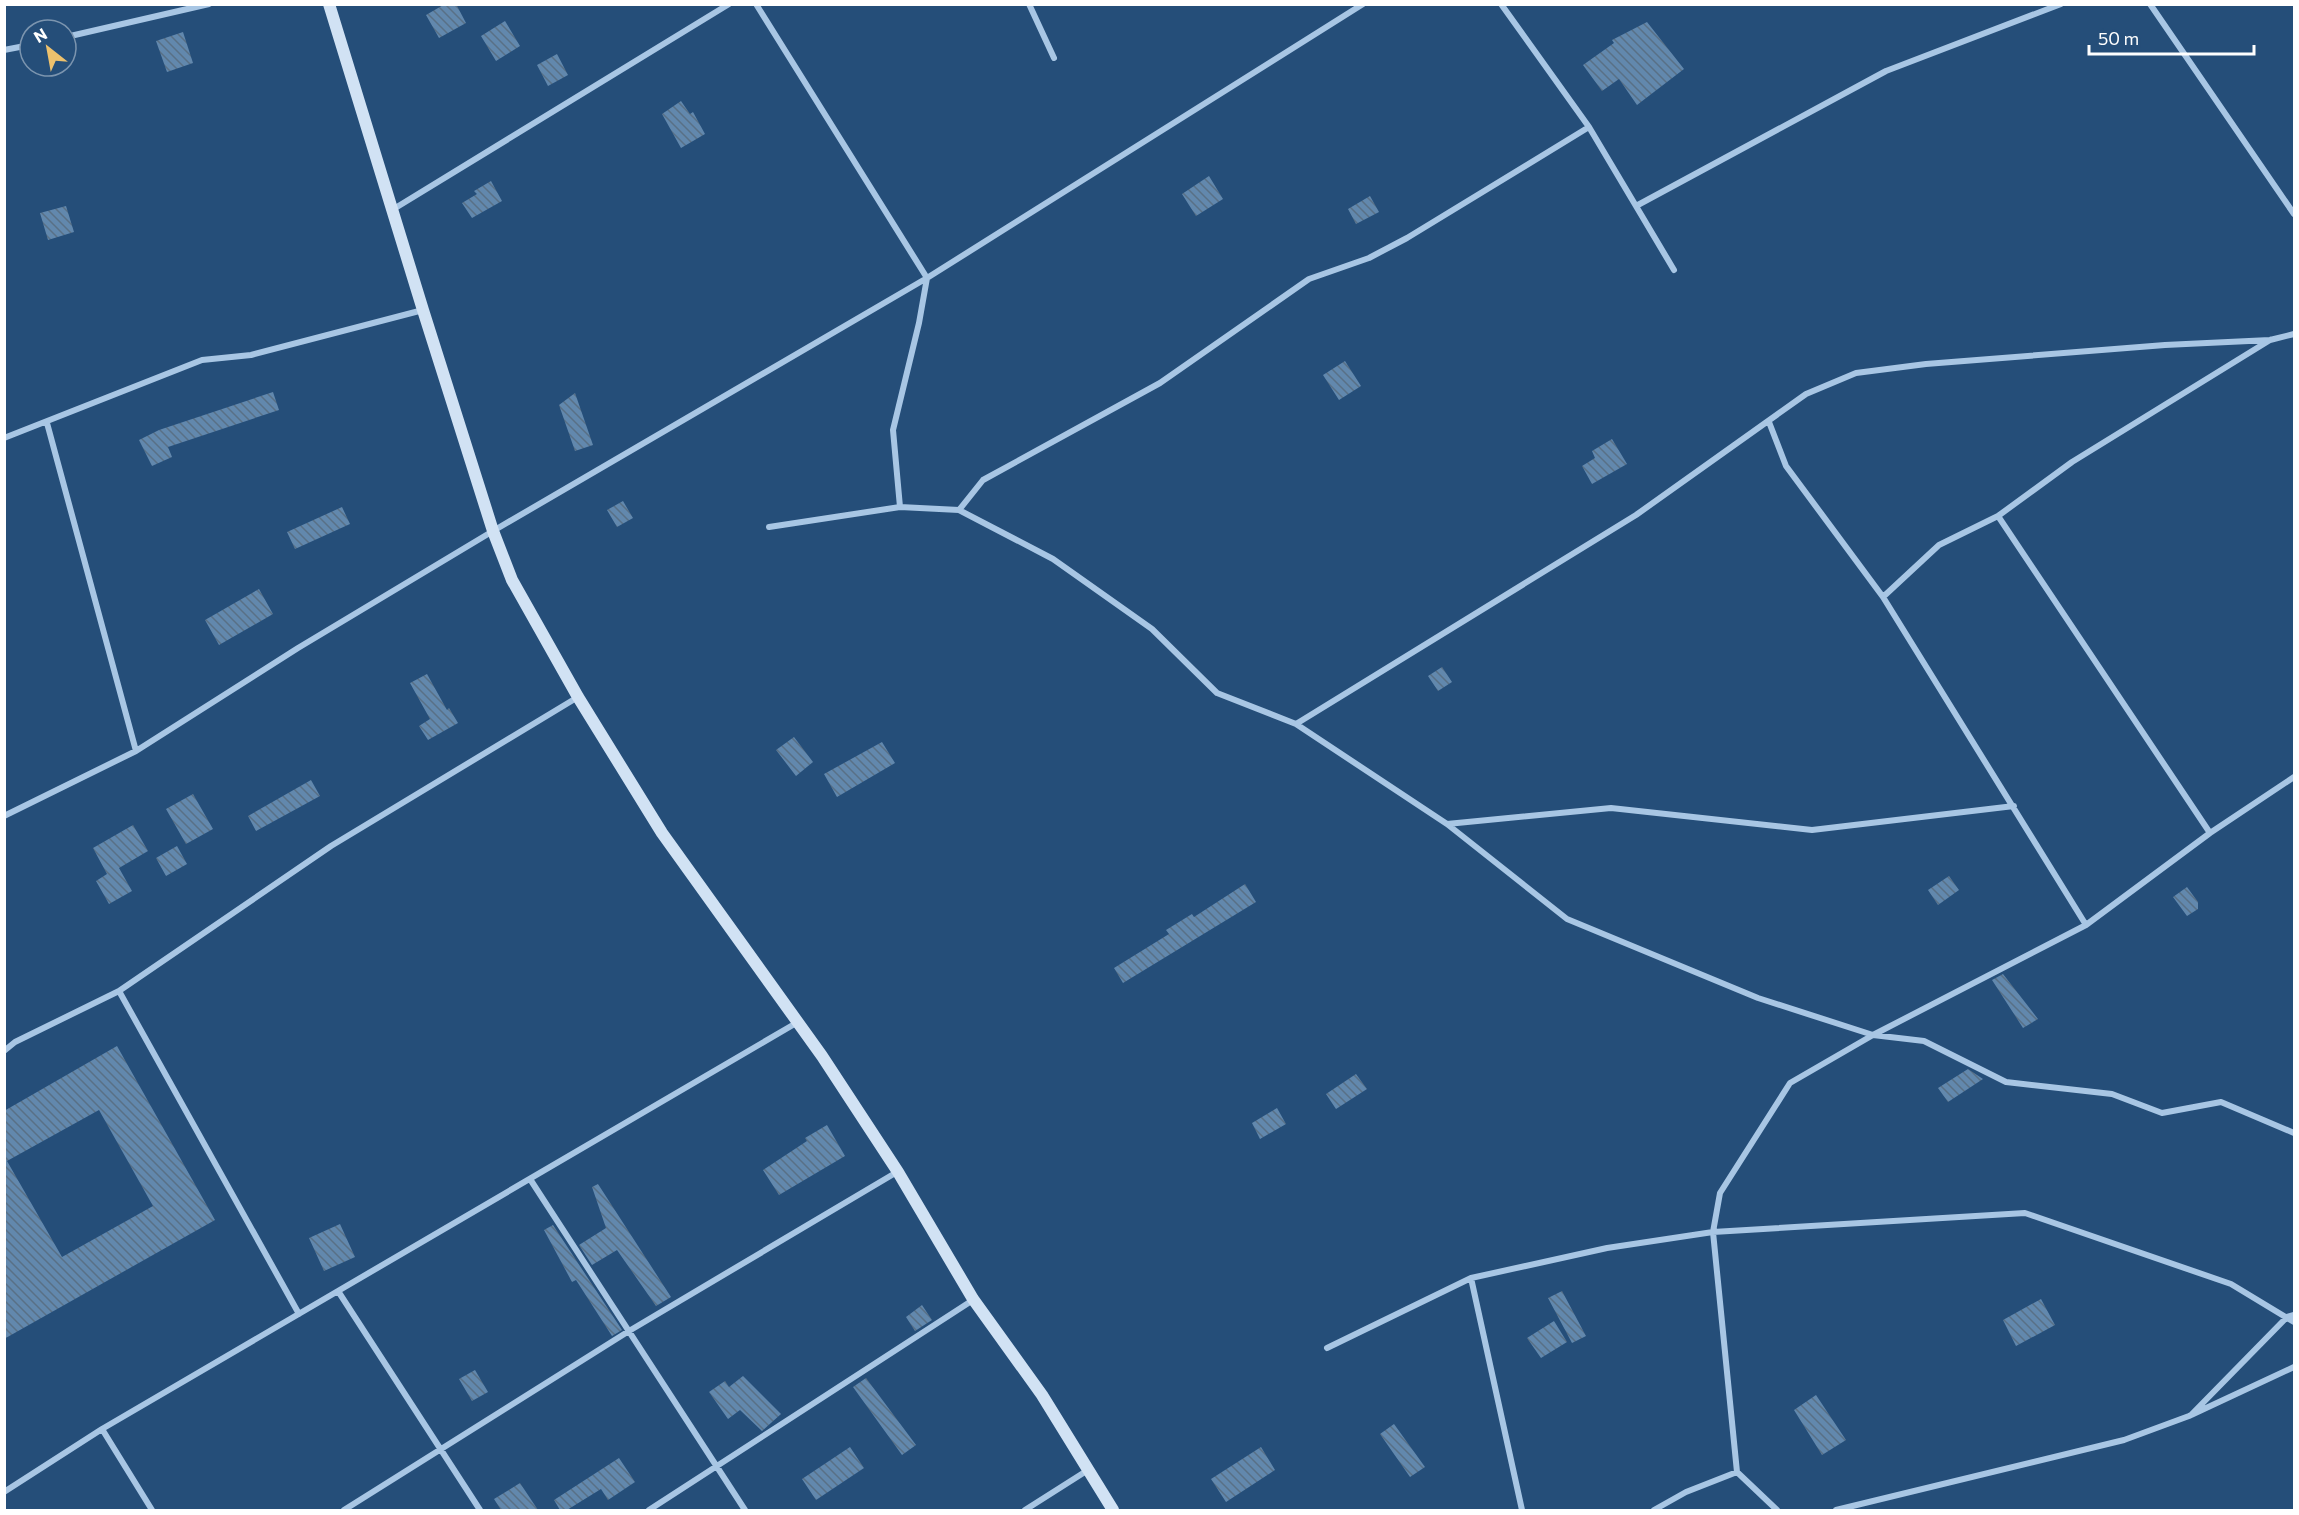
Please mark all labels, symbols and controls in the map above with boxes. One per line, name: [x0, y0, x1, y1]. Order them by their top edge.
north arrow: [18, 18, 78, 78]
scale bar: [2089, 18, 2254, 56]
text: N: [30, 23, 50, 46]
text: 50 m: [2098, 27, 2139, 49]

